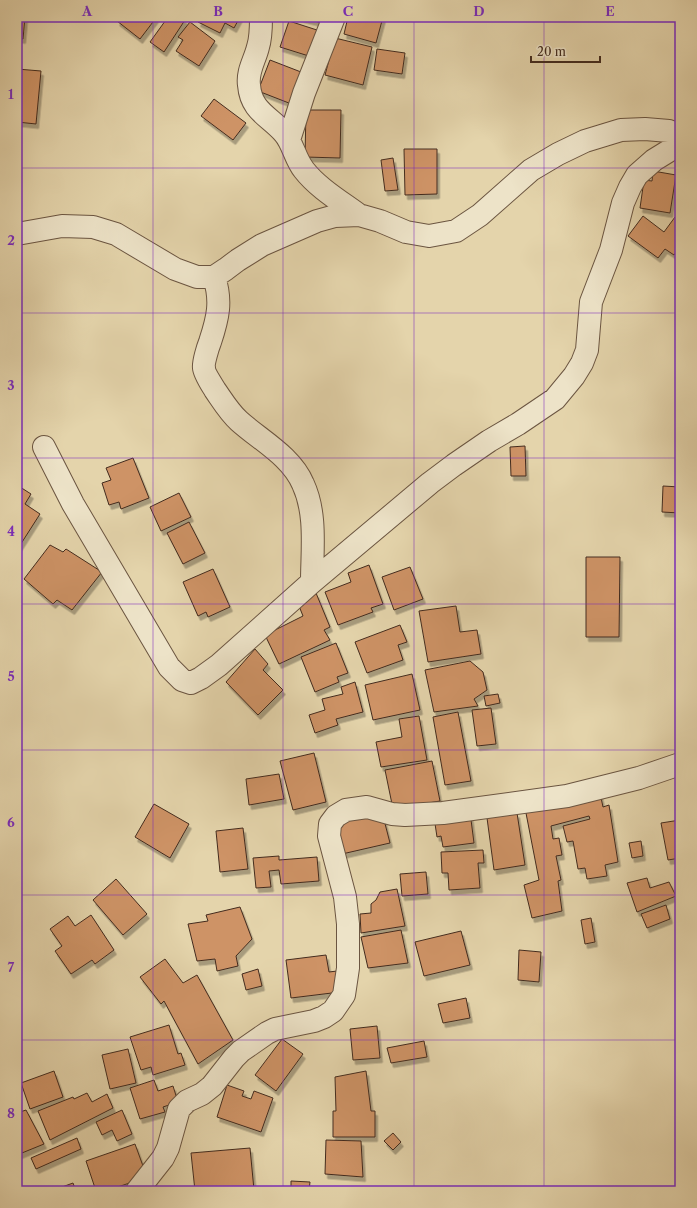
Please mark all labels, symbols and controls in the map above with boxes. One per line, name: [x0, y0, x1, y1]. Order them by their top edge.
text: A: [81, 3, 93, 19]
text: B: [213, 3, 223, 19]
text: C: [343, 3, 353, 19]
text: D: [473, 3, 485, 19]
text: E: [605, 3, 615, 19]
scale bar: [531, 38, 600, 64]
text: 20 m: [537, 44, 566, 59]
text: 1: [8, 86, 14, 102]
text: 2: [7, 232, 15, 248]
text: 3: [7, 377, 15, 393]
text: 4: [7, 523, 15, 539]
text: 5: [7, 668, 15, 684]
text: 6: [7, 814, 15, 830]
text: 7: [8, 959, 15, 975]
text: 8: [7, 1105, 15, 1121]

